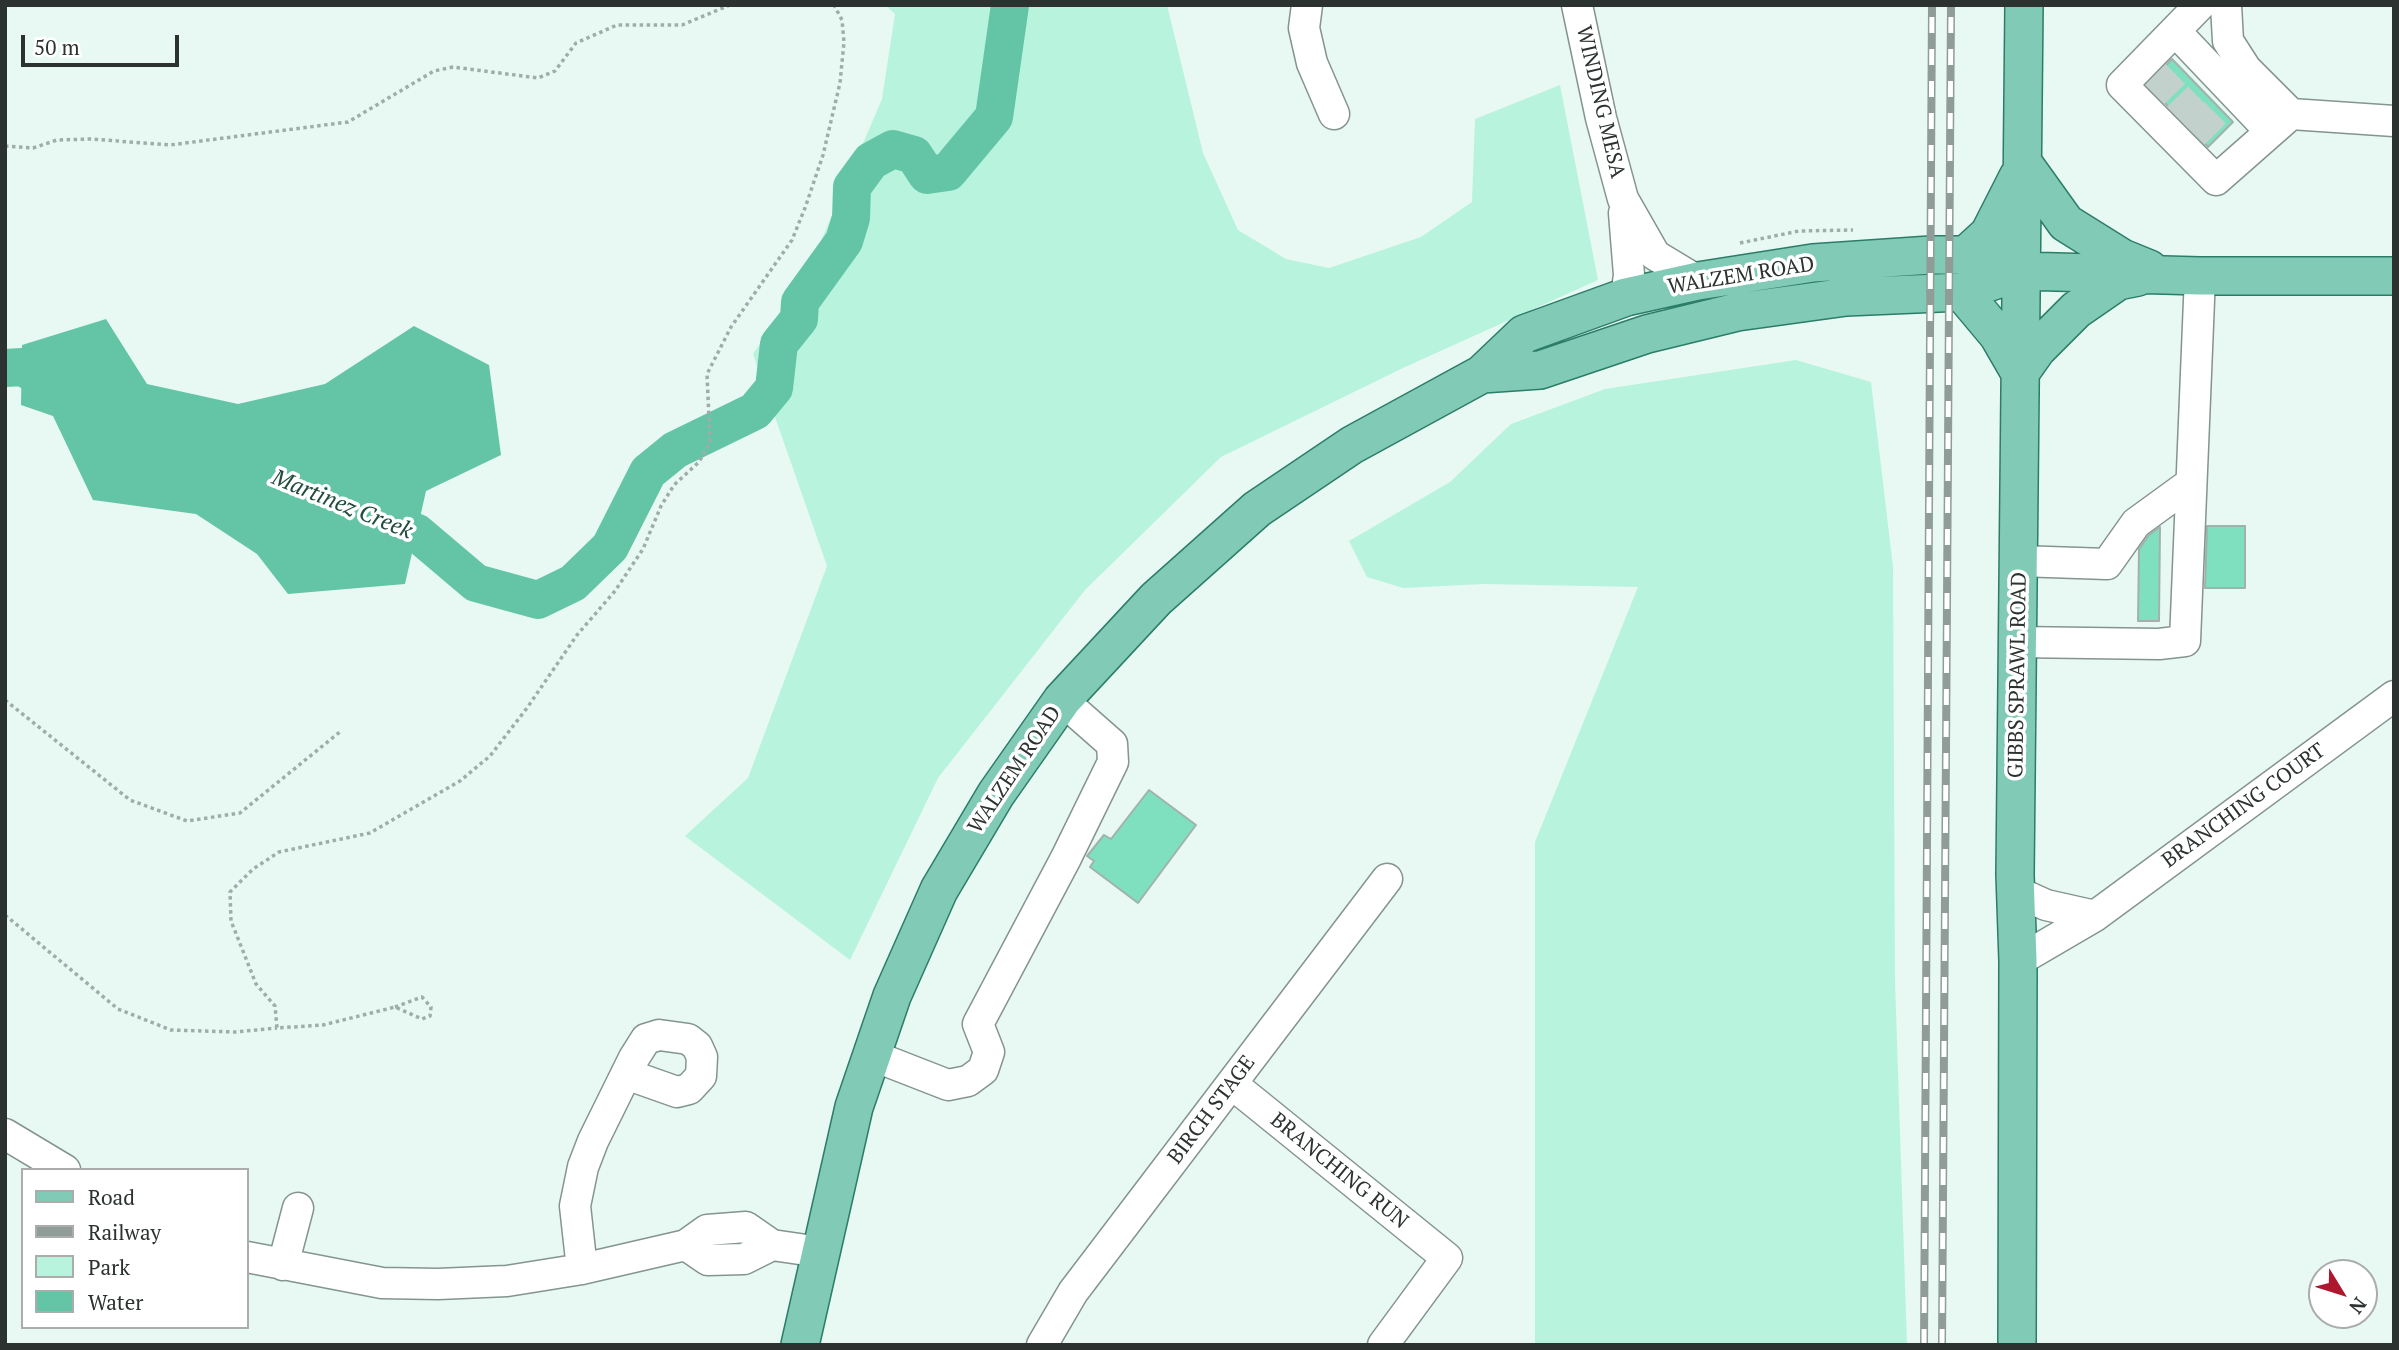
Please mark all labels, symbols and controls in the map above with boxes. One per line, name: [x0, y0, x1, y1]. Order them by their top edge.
scale bar: [24, 21, 182, 65]
street label: WINDING MESA: [1570, 23, 1630, 181]
text: 50 m: [34, 33, 80, 61]
street label: WALZEM ROAD: [1666, 252, 1816, 300]
water label: Martinez Creek: [268, 464, 416, 546]
street label: GIBBS SPRAWL ROAD: [2004, 572, 2032, 778]
street label: WALZEM ROAD: [963, 701, 1067, 839]
street label: BRANCHING COURT: [2158, 738, 2330, 874]
street label: BIRCH STAGE: [1163, 1051, 1261, 1169]
street label: BRANCHING RUN: [1265, 1108, 1413, 1234]
legend: [21, 1168, 248, 1329]
text: Road: [88, 1183, 135, 1211]
text: Railway: [88, 1218, 161, 1246]
text: Park: [88, 1253, 130, 1281]
north arrow: [2308, 1259, 2378, 1329]
text: Water: [88, 1288, 143, 1316]
text: N: [2344, 1293, 2373, 1319]

